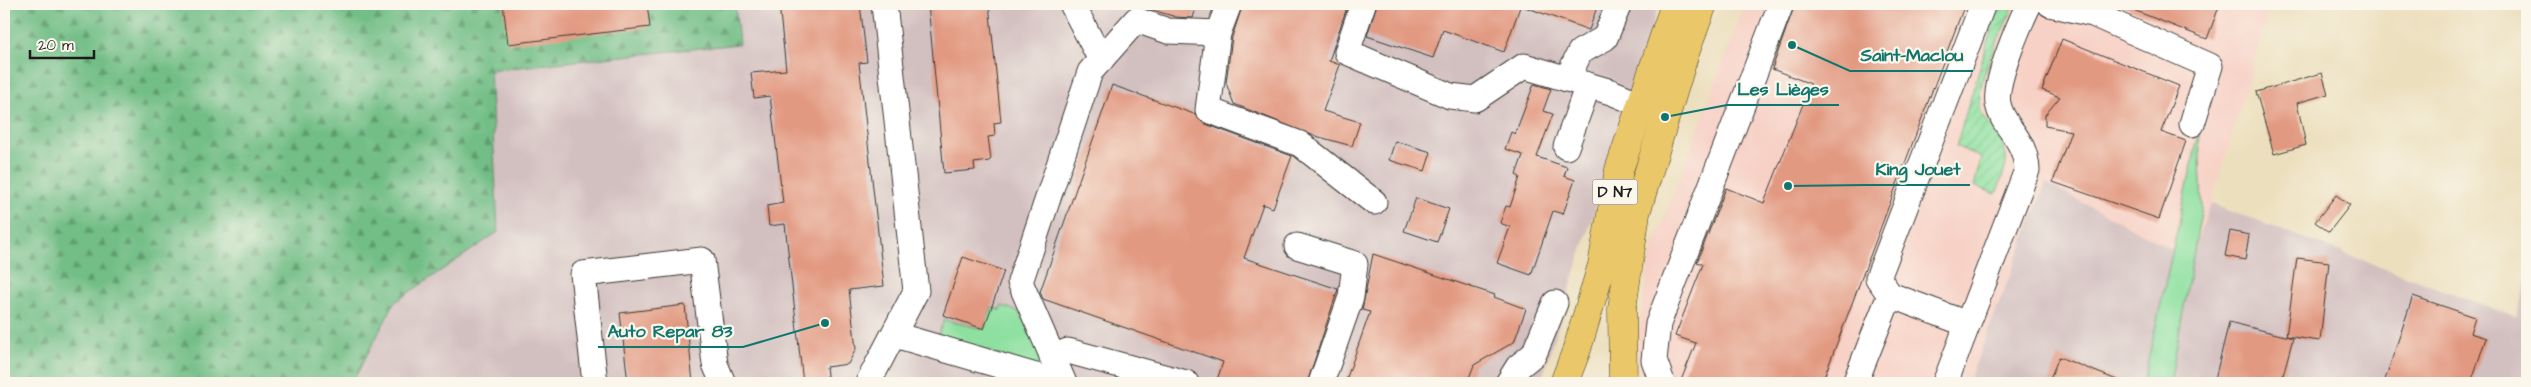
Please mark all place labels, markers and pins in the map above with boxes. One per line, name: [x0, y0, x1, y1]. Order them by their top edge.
callout: Saint-Maclou: [1850, 38, 1973, 71]
callout: Les Lièges: [1727, 72, 1839, 105]
callout: King Jouet: [1865, 152, 1970, 185]
callout: Auto Repar 83: [598, 314, 743, 347]

